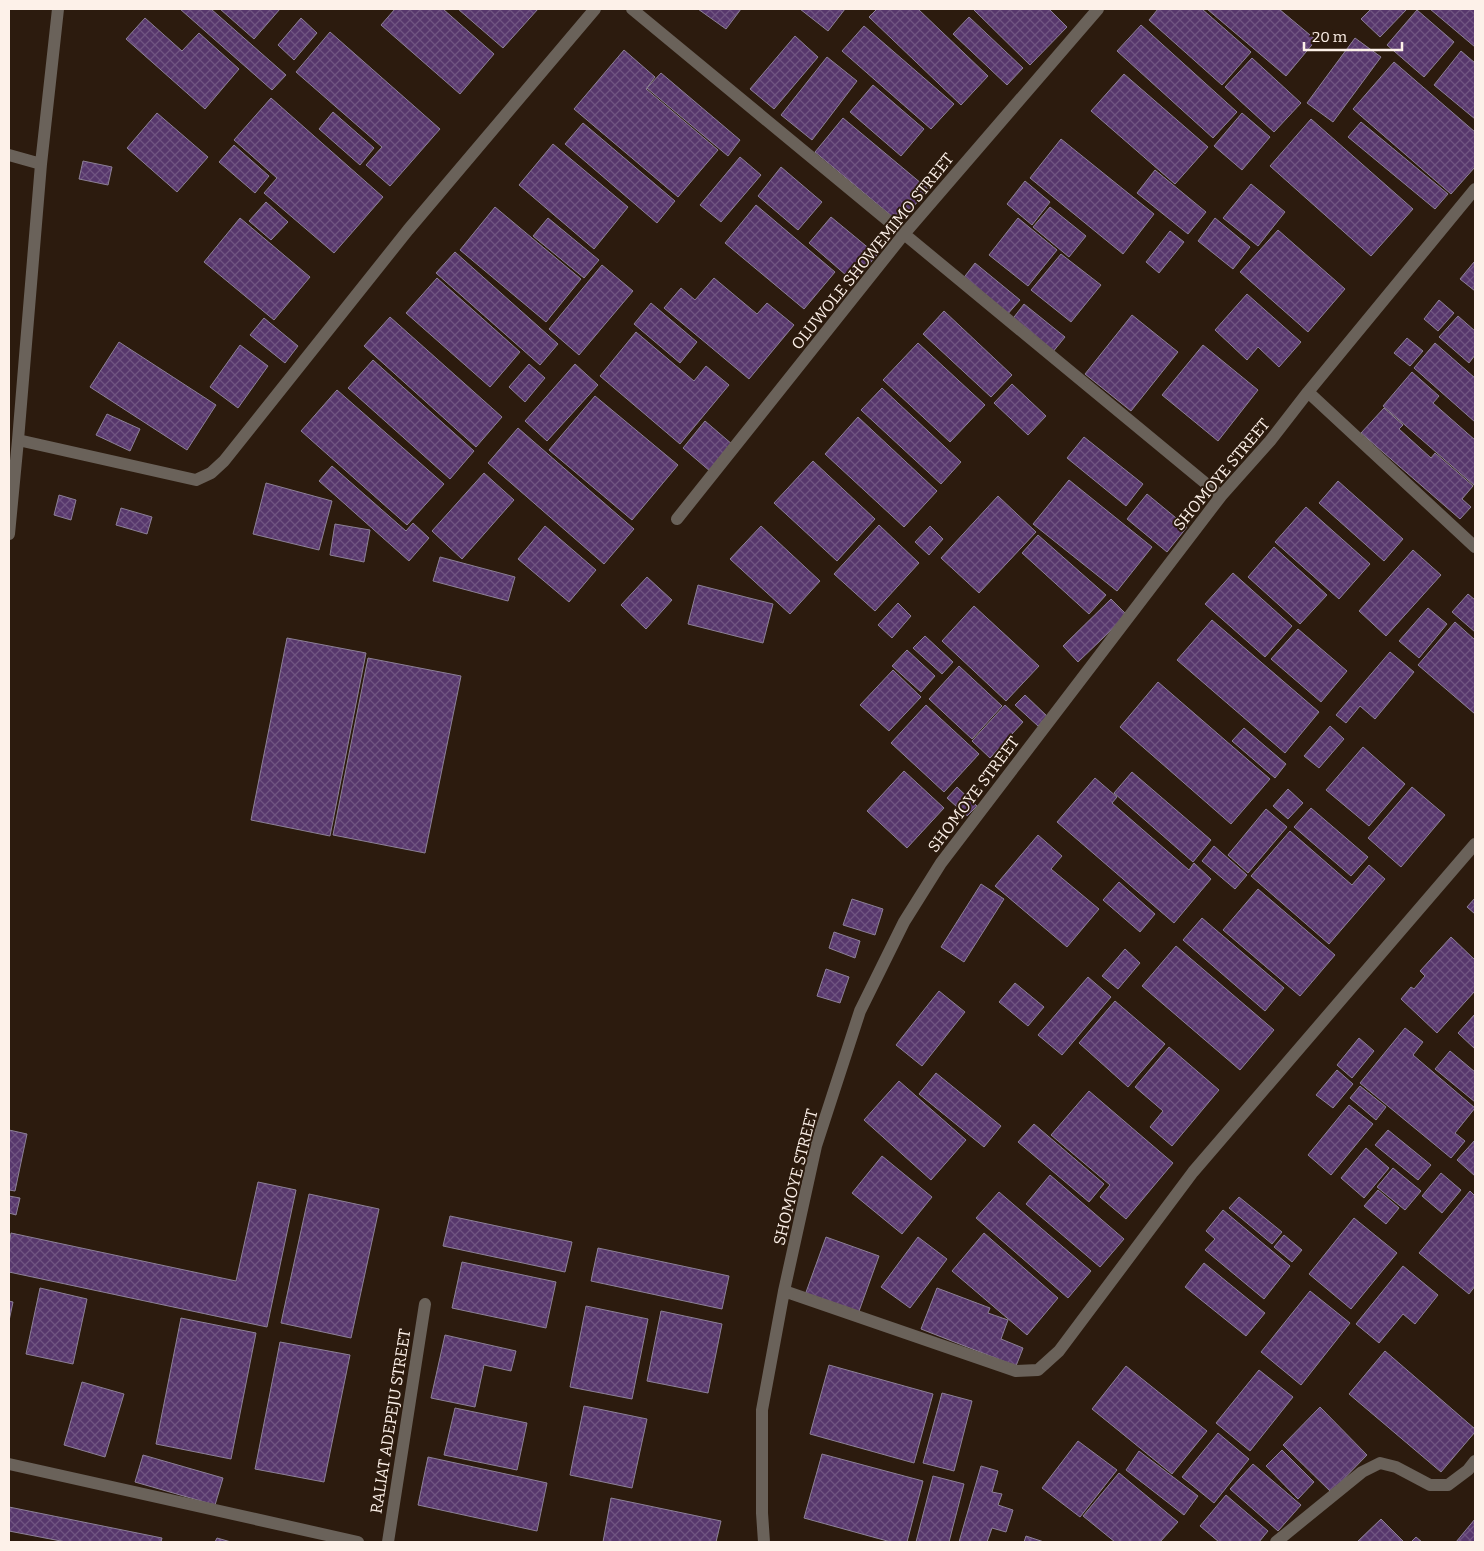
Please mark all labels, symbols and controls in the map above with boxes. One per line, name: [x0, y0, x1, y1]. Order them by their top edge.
scale bar: [1304, 20, 1402, 52]
text: 20 m: [1312, 28, 1348, 46]
street label: OLUWOLE SHOWEMIMO STREET: [787, 149, 957, 353]
street label: SHOMOYE STREET: [1169, 415, 1274, 534]
street label: SHOMOYE STREET: [924, 733, 1023, 856]
street label: SHOMOYE STREET: [769, 1107, 822, 1247]
street label: RALIAT ADEPEJU STREET: [367, 1327, 414, 1515]

